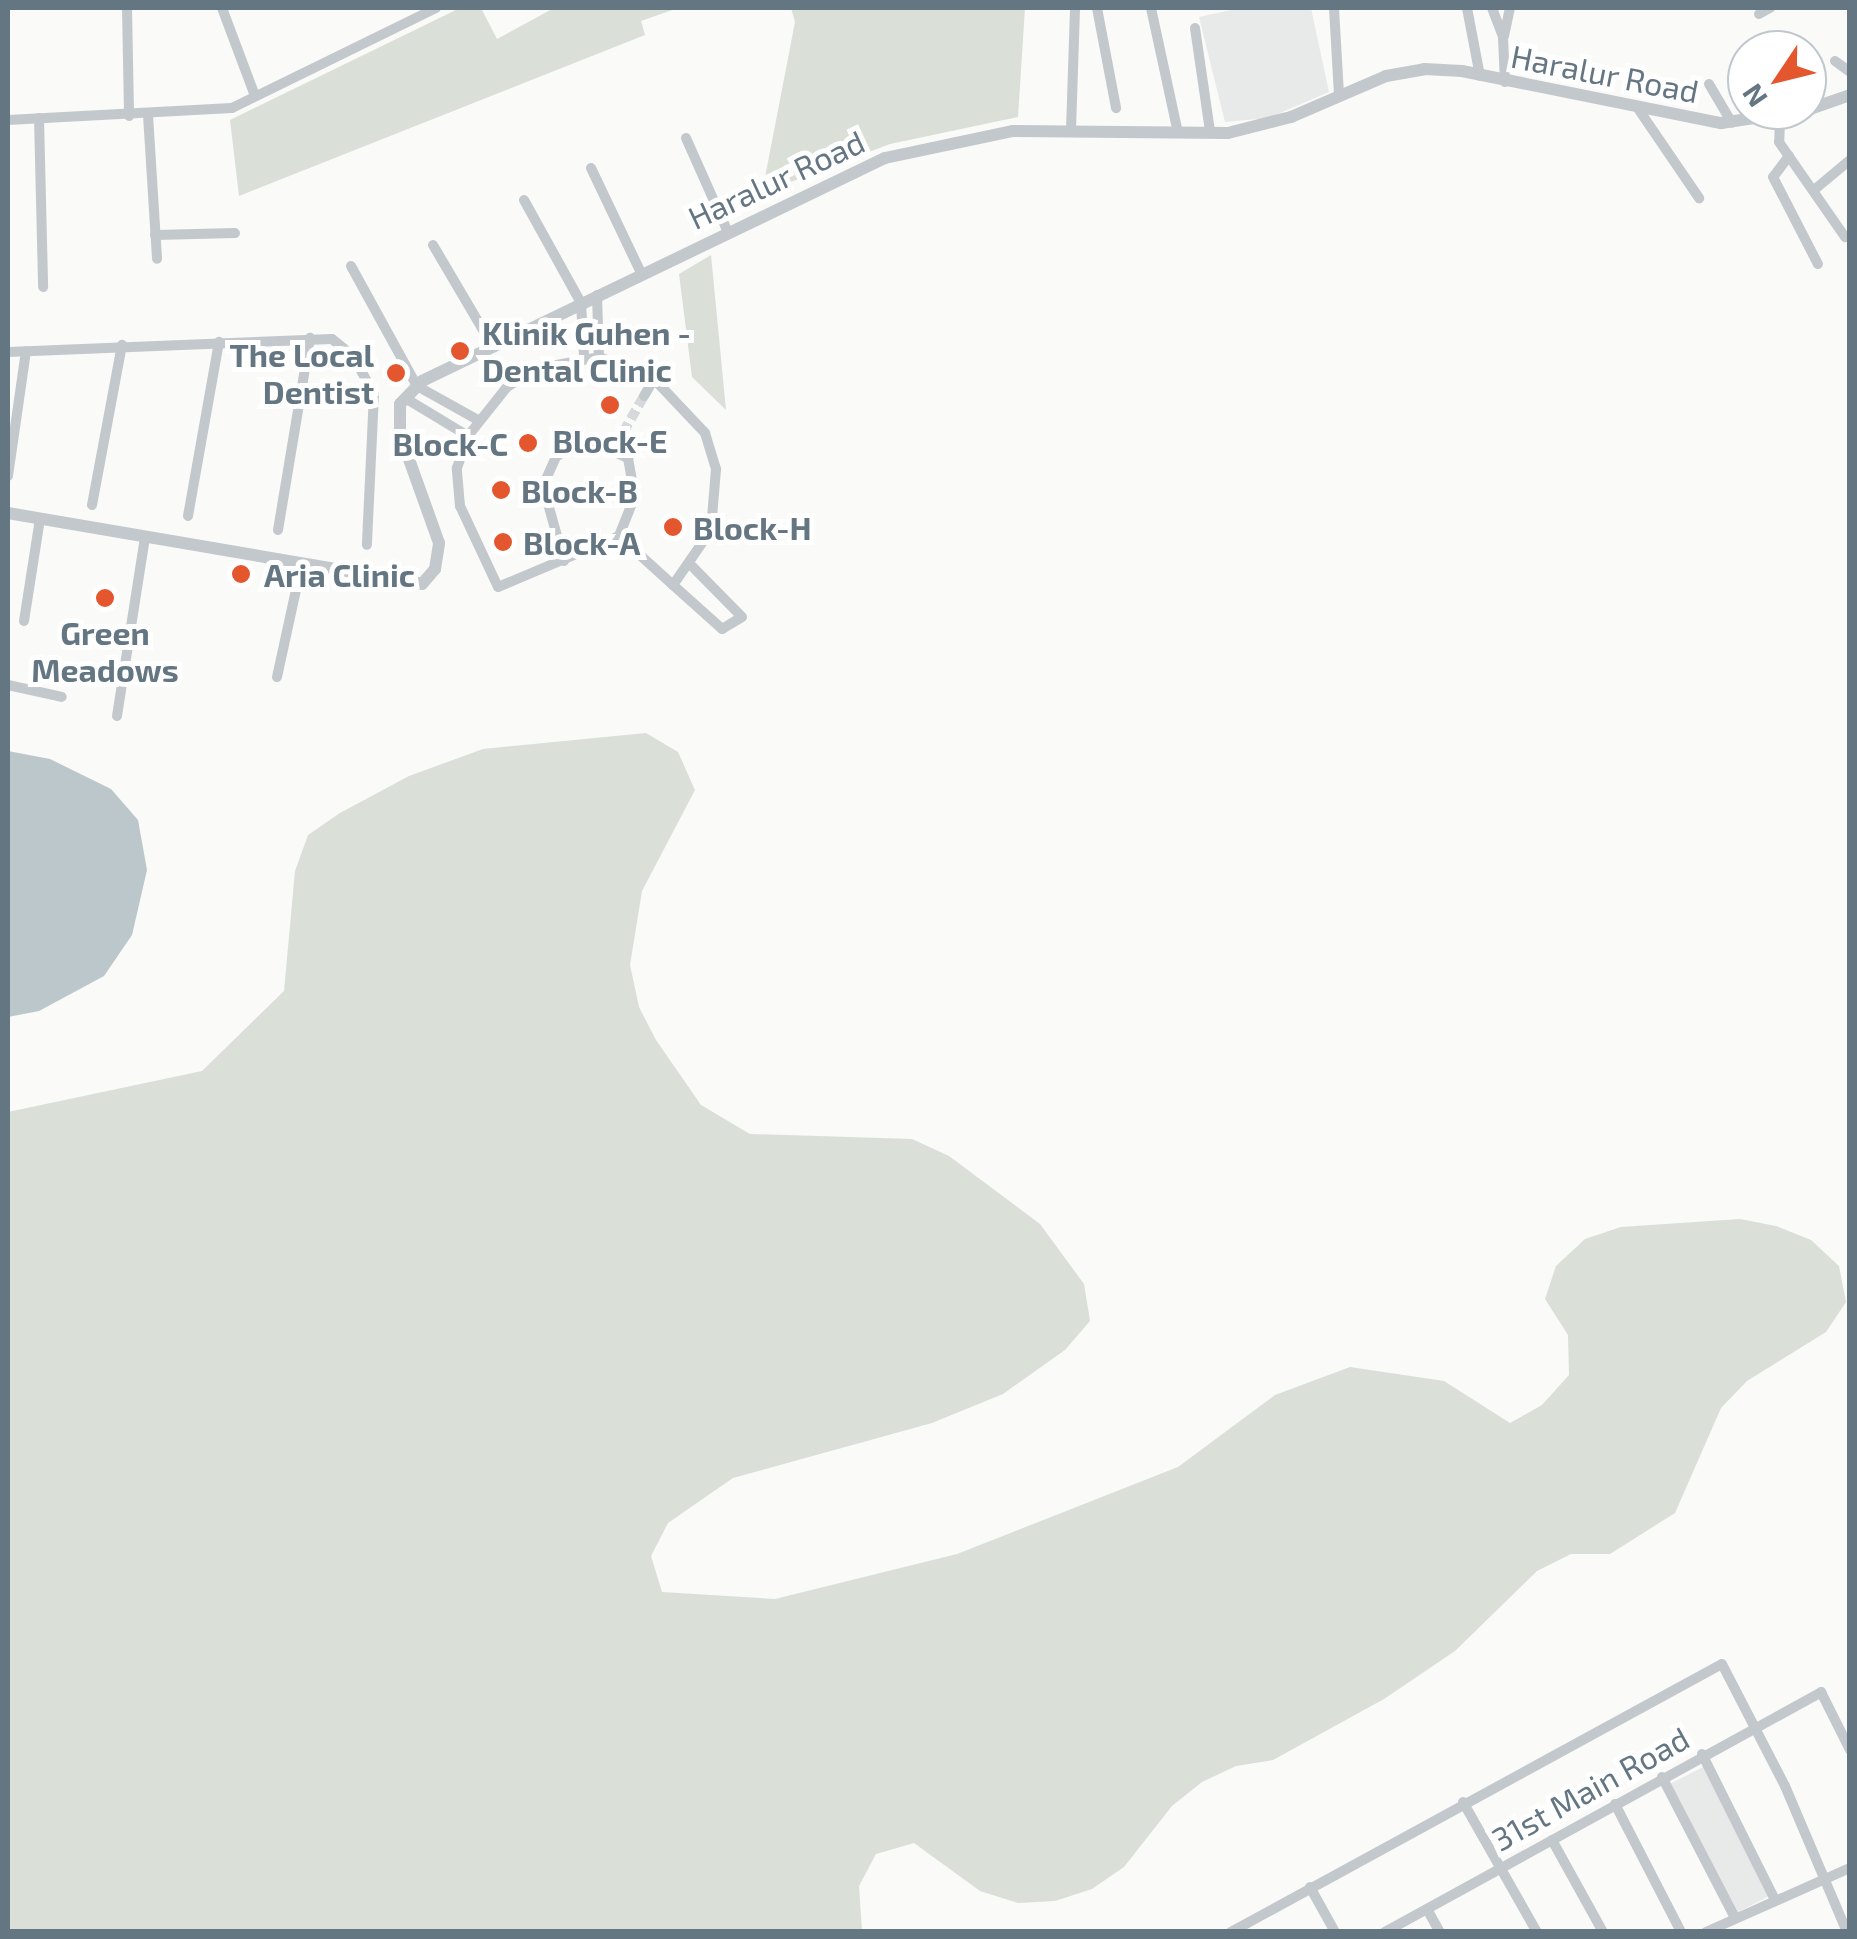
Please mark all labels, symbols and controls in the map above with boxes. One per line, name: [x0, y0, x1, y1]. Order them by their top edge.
north arrow: [1727, 30, 1827, 130]
street label: Haralur Road: [1508, 36, 1702, 110]
text: N: [1734, 78, 1774, 114]
street label: Haralur Road: [681, 121, 871, 237]
place label: Klinik Guhen - Dental Clinic: [482, 314, 691, 389]
place label: The Local Dentist: [230, 336, 374, 411]
marker: Klinik Guhen - Dental Clinic: [447, 338, 473, 364]
marker: The Local Dentist: [383, 360, 409, 386]
marker: Block-E: [599, 394, 621, 416]
place label: Block-E: [552, 421, 668, 459]
place label: Block-C: [393, 424, 508, 462]
marker: Block-C: [517, 432, 539, 454]
place label: Block-B: [521, 471, 638, 509]
marker: Block-B: [490, 479, 512, 501]
place label: Block-H: [693, 508, 812, 546]
marker: Block-H: [662, 516, 684, 538]
place label: Block-A: [523, 523, 640, 561]
marker: Block-A: [492, 531, 514, 553]
place label: Aria Clinic: [264, 555, 415, 593]
marker: Aria Clinic: [228, 561, 254, 587]
marker: Green Meadows: [94, 587, 116, 609]
place label: Green Meadows: [31, 614, 179, 689]
street label: 31st Main Road: [1485, 1718, 1695, 1858]

